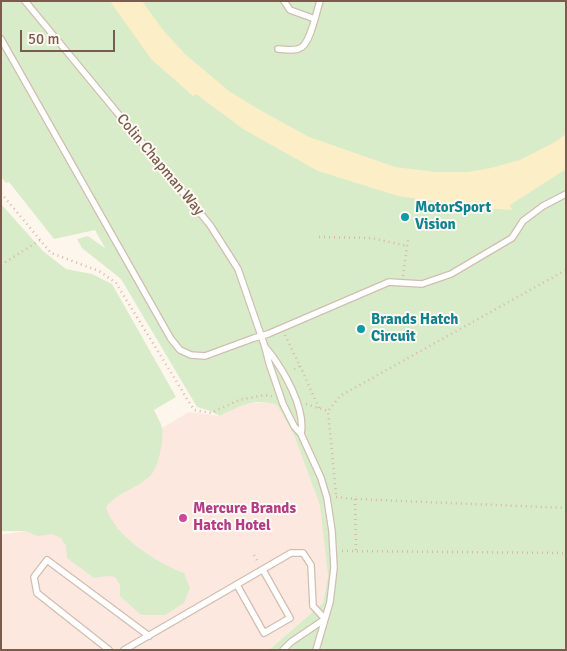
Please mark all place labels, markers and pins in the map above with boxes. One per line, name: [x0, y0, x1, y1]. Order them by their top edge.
place label: MotorSport Vision: [415, 199, 491, 234]
marker: MotorSport Vision: [399, 211, 411, 223]
place label: Brands Hatch Circuit: [371, 311, 459, 346]
marker: Brands Hatch Circuit: [355, 323, 367, 335]
place label: Mercure Brands Hatch Hotel: [193, 500, 296, 535]
marker: Mercure Brands Hatch Hotel: [177, 512, 189, 524]

